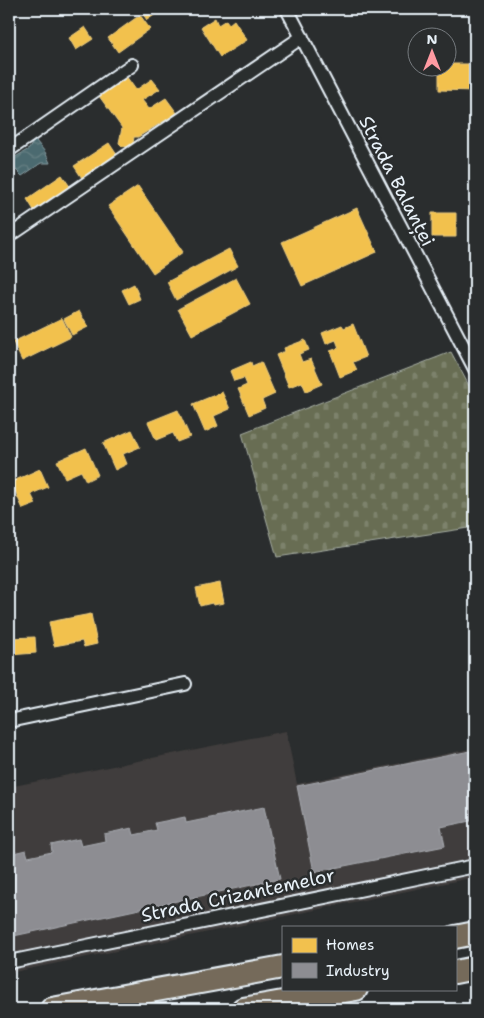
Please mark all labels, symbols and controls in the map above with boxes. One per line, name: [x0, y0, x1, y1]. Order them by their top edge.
north arrow: [406, 28, 456, 78]
text: N: [426, 30, 438, 48]
street label: Strada Balanței: [352, 111, 441, 251]
street label: Strada Crizantemelor: [139, 862, 337, 928]
legend: [282, 926, 456, 990]
text: Homes: [326, 935, 374, 955]
text: Industry: [326, 961, 390, 981]

